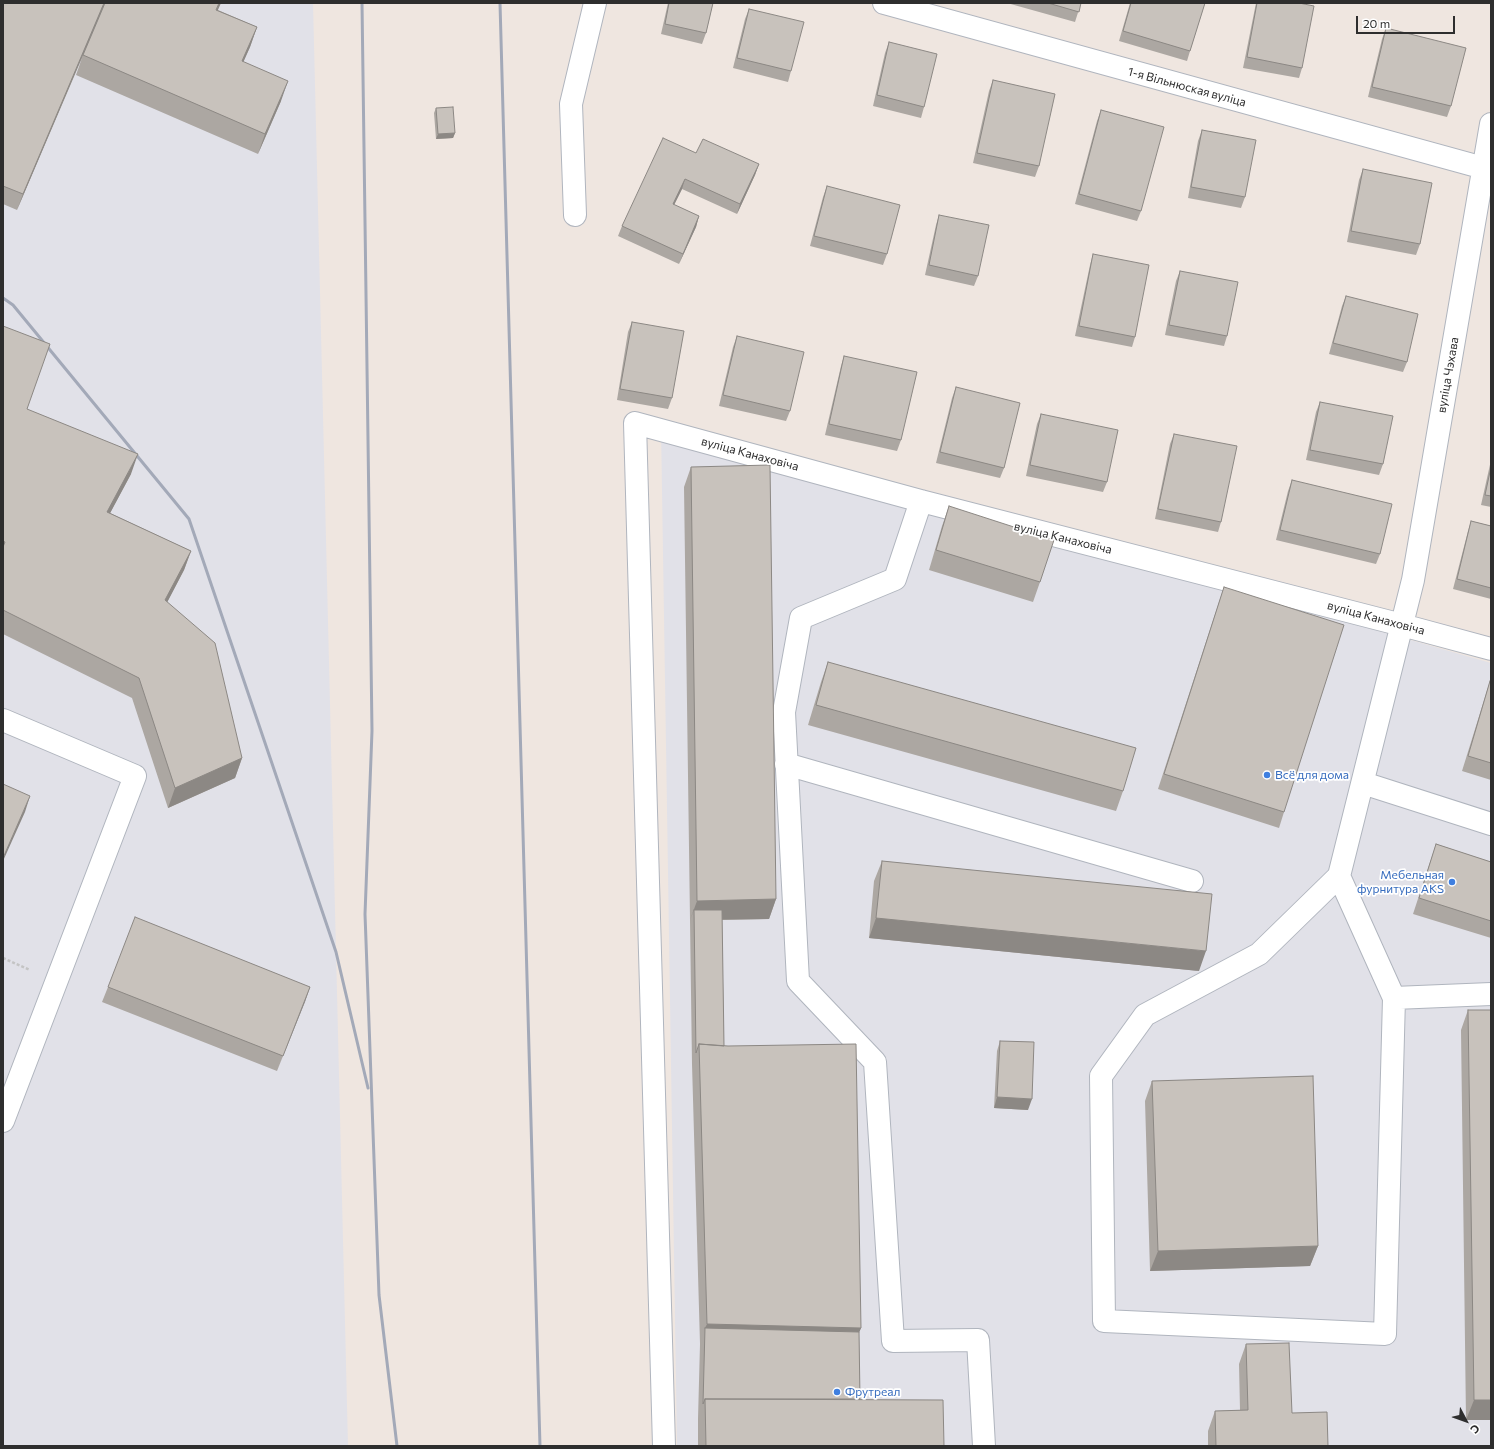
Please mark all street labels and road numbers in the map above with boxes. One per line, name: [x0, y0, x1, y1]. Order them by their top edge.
street label: 1-я Вільнюская вуліца: [1126, 64, 1248, 110]
street label: вуліца Чэхава: [1434, 336, 1462, 414]
street label: вуліца Канаховіча: [700, 434, 800, 474]
street label: вуліца Канаховіча: [1013, 519, 1113, 557]
street label: вуліца Канаховіча: [1326, 598, 1426, 638]

